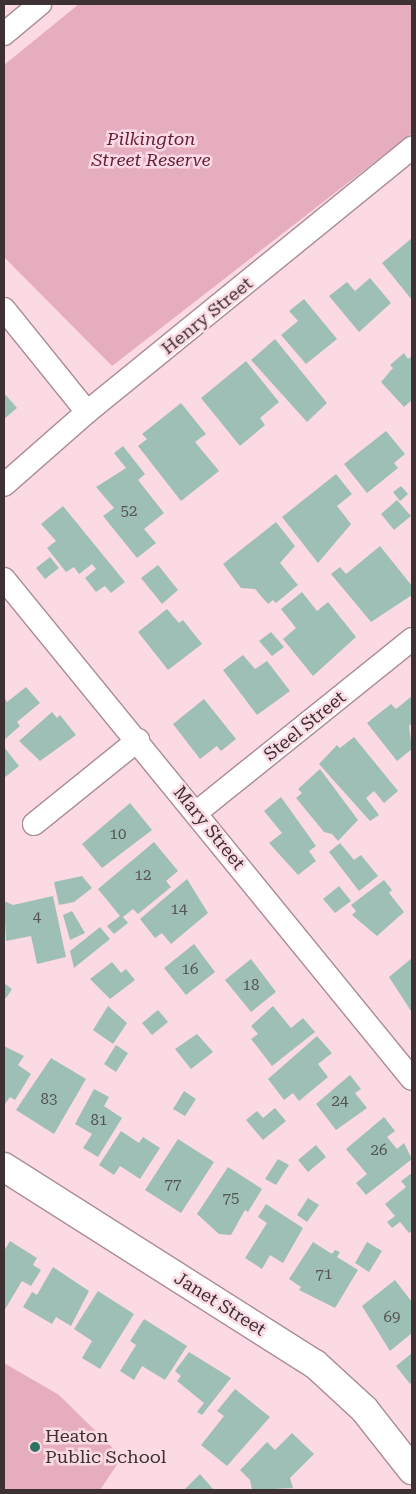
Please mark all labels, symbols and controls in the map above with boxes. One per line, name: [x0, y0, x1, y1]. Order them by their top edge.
park label: Pilkington Street Reserve: [91, 129, 211, 172]
street label: Henry Street: [157, 273, 257, 359]
house number: 52: [121, 503, 137, 521]
street label: Steel Street: [260, 686, 350, 766]
street label: Mary Street: [169, 782, 249, 874]
house number: 10: [110, 826, 126, 844]
house number: 12: [135, 867, 151, 885]
house number: 14: [171, 901, 187, 919]
house number: 4: [33, 909, 41, 927]
house number: 16: [182, 961, 198, 979]
house number: 18: [243, 977, 259, 995]
house number: 83: [41, 1091, 57, 1109]
house number: 24: [332, 1093, 348, 1111]
house number: 81: [91, 1112, 107, 1130]
house number: 26: [371, 1142, 387, 1160]
house number: 77: [165, 1176, 181, 1194]
house number: 75: [223, 1190, 239, 1208]
house number: 71: [316, 1266, 332, 1284]
street label: Janet Street: [170, 1267, 270, 1341]
house number: 69: [384, 1309, 400, 1327]
place label: Heaton Public School: [45, 1426, 166, 1468]
marker: Heaton Public School: [29, 1441, 41, 1453]

